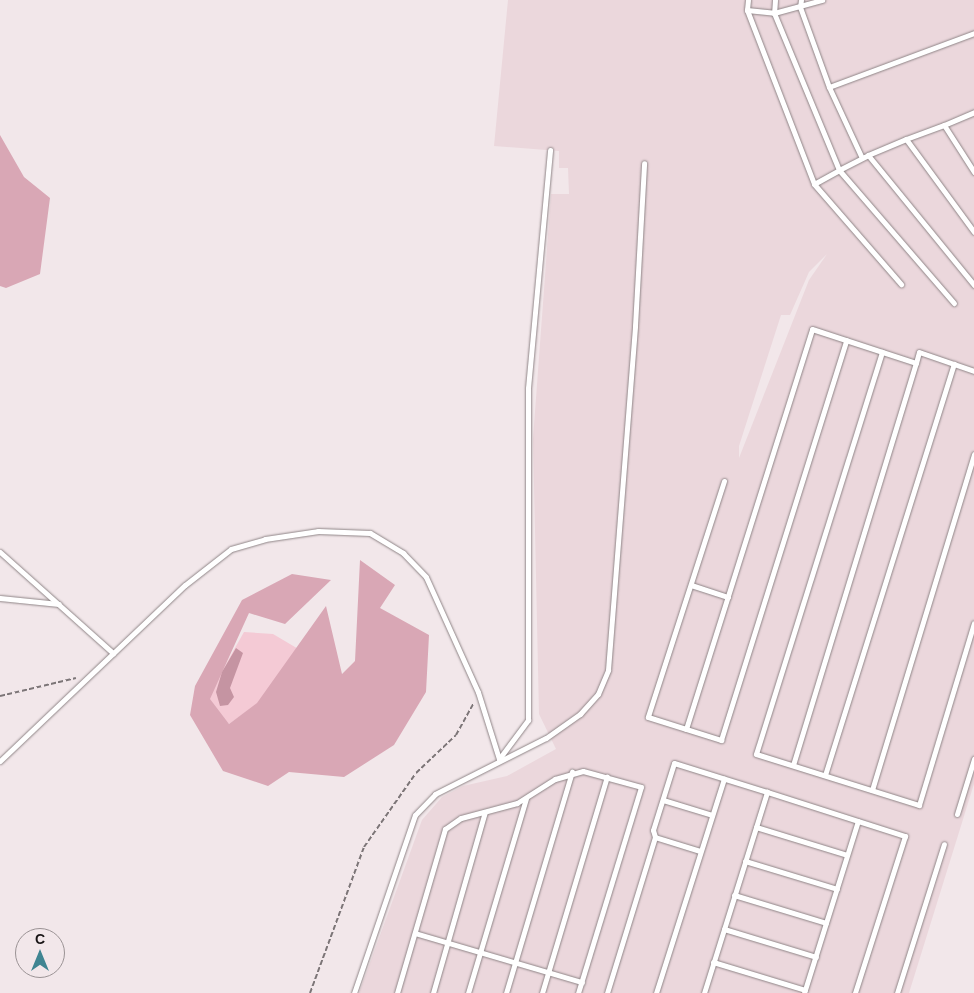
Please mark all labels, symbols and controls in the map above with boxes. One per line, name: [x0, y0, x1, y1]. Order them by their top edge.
north arrow: [15, 928, 65, 978]
text: С: [35, 931, 45, 947]

